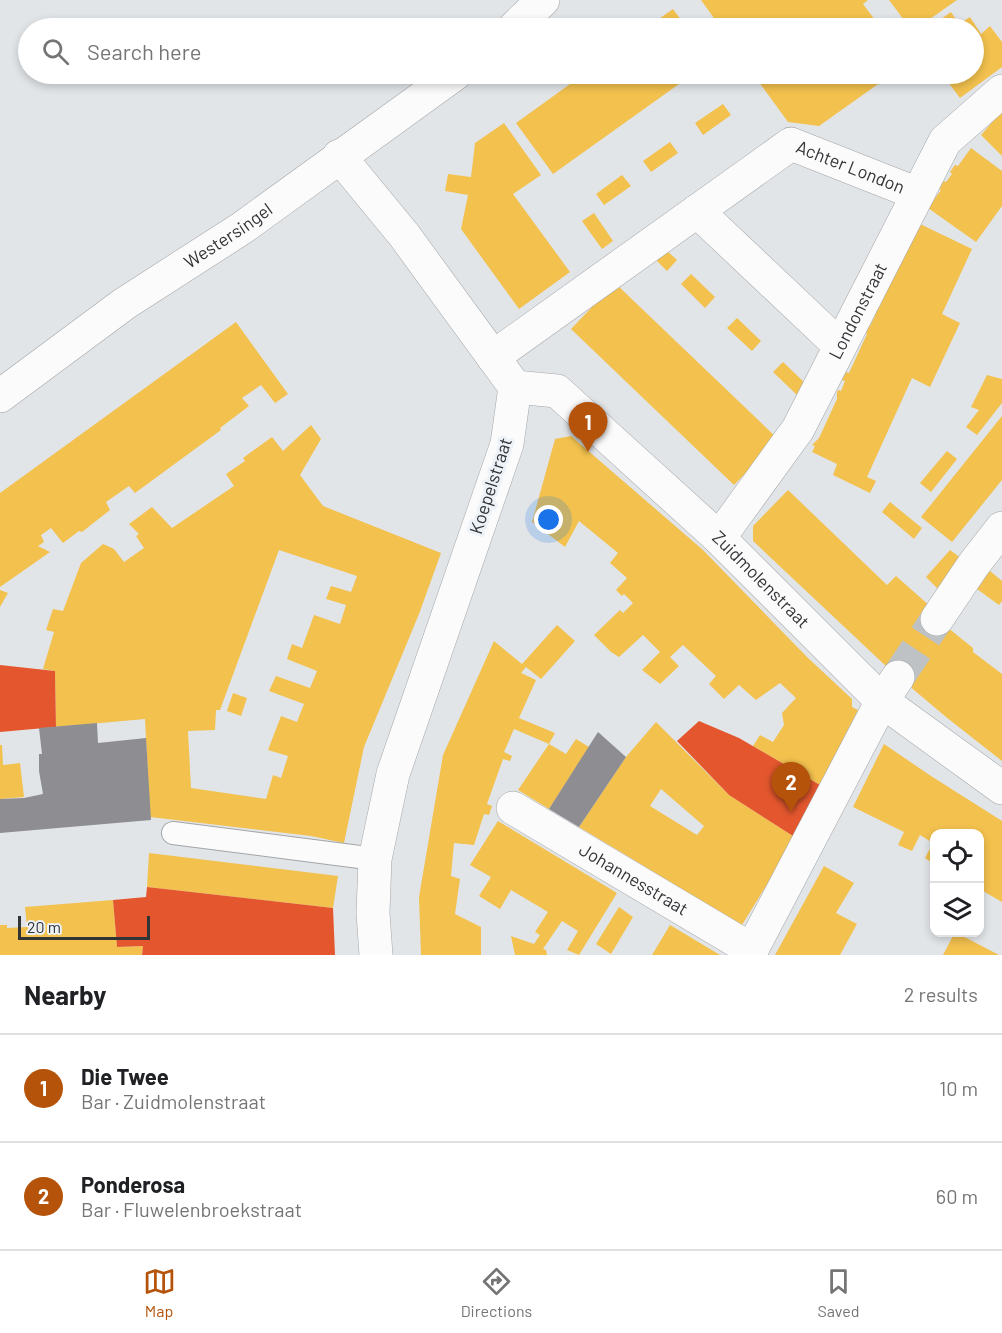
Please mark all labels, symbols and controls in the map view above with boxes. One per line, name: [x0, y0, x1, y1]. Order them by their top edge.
search box: [18, 18, 984, 84]
icon: search: [39, 35, 72, 68]
text: Search here: [87, 38, 201, 64]
street label: Achter London: [793, 135, 908, 198]
street label: Westersingel: [179, 198, 276, 272]
street label: Londonstraat: [823, 259, 891, 363]
pin: 1: [568, 402, 608, 452]
street label: Koepelstraat: [464, 435, 516, 537]
your location: [534, 505, 563, 534]
street label: Zuidmolenstraat: [708, 526, 815, 632]
pin: 2: [772, 762, 810, 812]
map controls: [930, 829, 984, 937]
button: locate: [930, 829, 984, 883]
street label: Johannesstraat: [575, 838, 692, 919]
button: layers: [930, 883, 984, 937]
scale bar: [18, 913, 150, 940]
text: 20 m: [27, 917, 61, 936]
text: Nearby: [24, 979, 106, 1010]
text: 2 results: [904, 982, 978, 1006]
text: Die Twee: [81, 1063, 169, 1089]
text: 1: [40, 1076, 47, 1100]
text: 10 m: [939, 1076, 978, 1100]
text: Bar · Zuidmolenstraat: [81, 1089, 266, 1113]
text: Ponderosa: [81, 1171, 185, 1197]
text: 2: [38, 1184, 49, 1208]
text: 60 m: [936, 1184, 978, 1208]
text: Bar · Fluwelenbroekstraat: [81, 1197, 302, 1221]
tab: Map: [143, 1265, 176, 1320]
tab: Directions: [461, 1265, 532, 1320]
tab: Saved: [817, 1265, 859, 1320]

